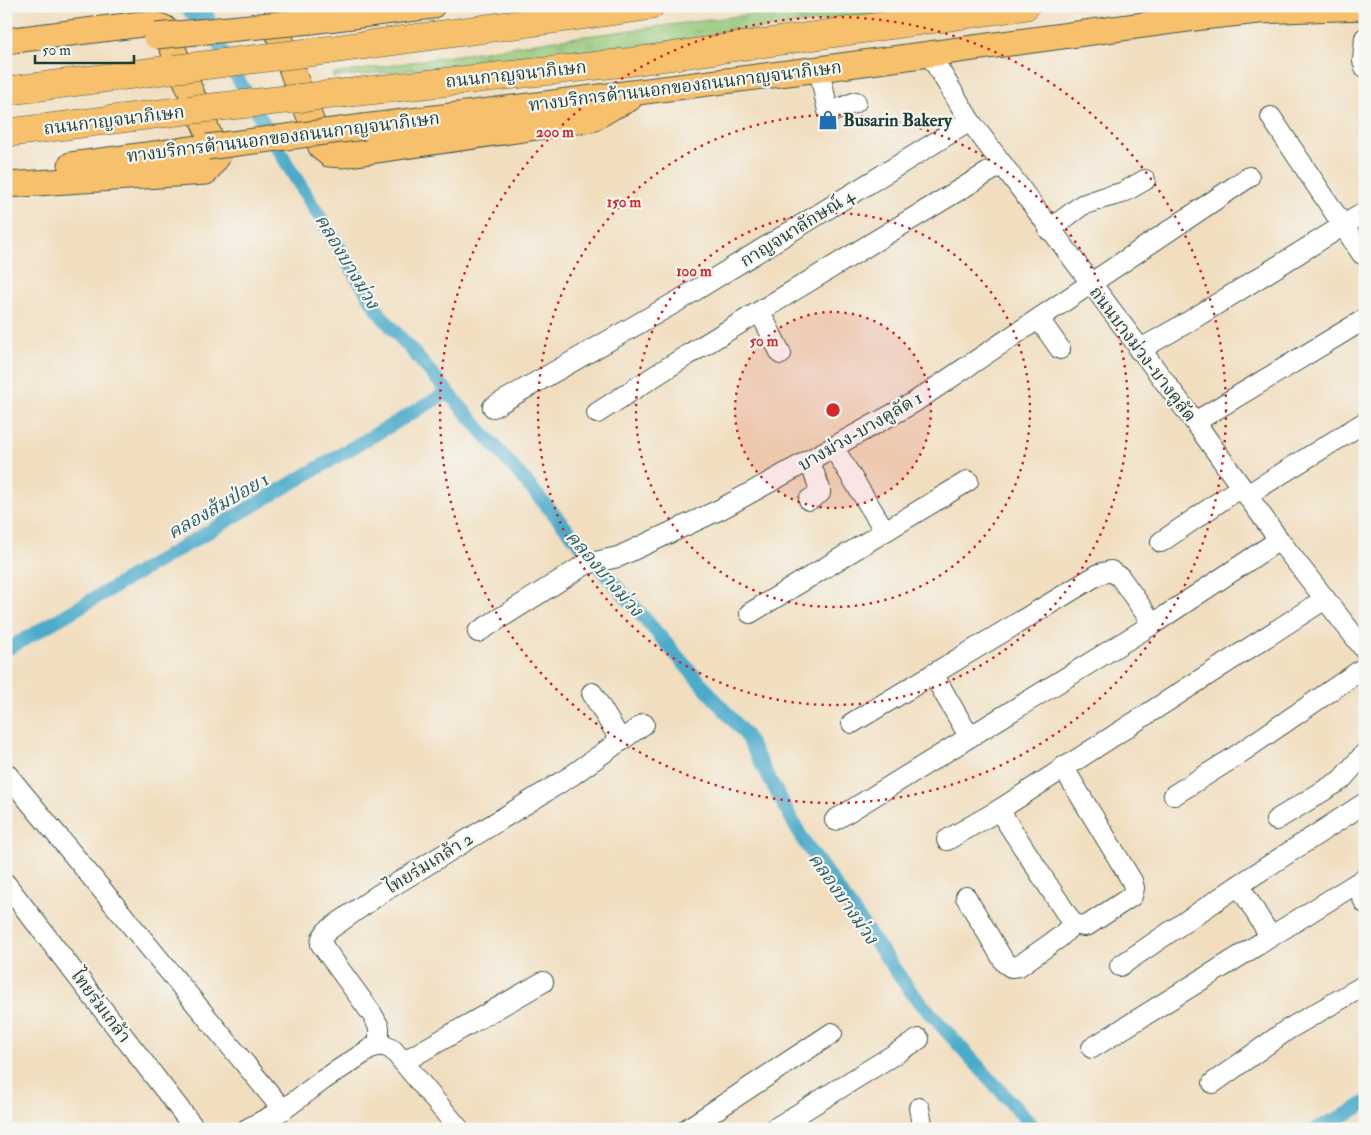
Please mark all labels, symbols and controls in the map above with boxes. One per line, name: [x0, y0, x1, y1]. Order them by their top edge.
scale bar: [35, 32, 134, 64]
text: 50 m: [42, 41, 71, 60]
street label: ถนนกาญจนาภิเษก: [444, 56, 588, 93]
street label: ทางบริการด้านนอกของถนนกาญจนาภิเษก: [527, 56, 843, 117]
street label: ถนนกาญจนาภิเษก: [42, 100, 186, 141]
street label: ทางบริการด้านนอกของถนนกาญจนาภิเษก: [125, 107, 441, 168]
shop icon: Busarin Bakery: [817, 109, 839, 131]
place label: Busarin Bakery: [843, 109, 953, 132]
text: 200 m: [536, 123, 574, 142]
street label: กาญจนาลักษณ์ 4: [736, 184, 860, 273]
text: 150 m: [607, 193, 641, 212]
water label: คลองบางม่วง: [309, 210, 386, 315]
text: 100 m: [676, 262, 712, 281]
street label: ถนนบางม่วง-บางคูลัด: [1084, 282, 1201, 427]
text: 50 m: [750, 332, 779, 351]
street label: บางม่วง-บางคูลัด 1: [794, 387, 927, 476]
centre of rings: [824, 401, 842, 419]
water label: คลองส้มป่อย 1: [163, 467, 274, 545]
water label: คลองบางม่วง: [560, 526, 649, 623]
street label: ไทยร่มเกล้า 2: [380, 827, 477, 900]
water label: คลองบางม่วง: [803, 848, 884, 950]
street label: ไทยร่มเกล้า: [65, 964, 137, 1048]

